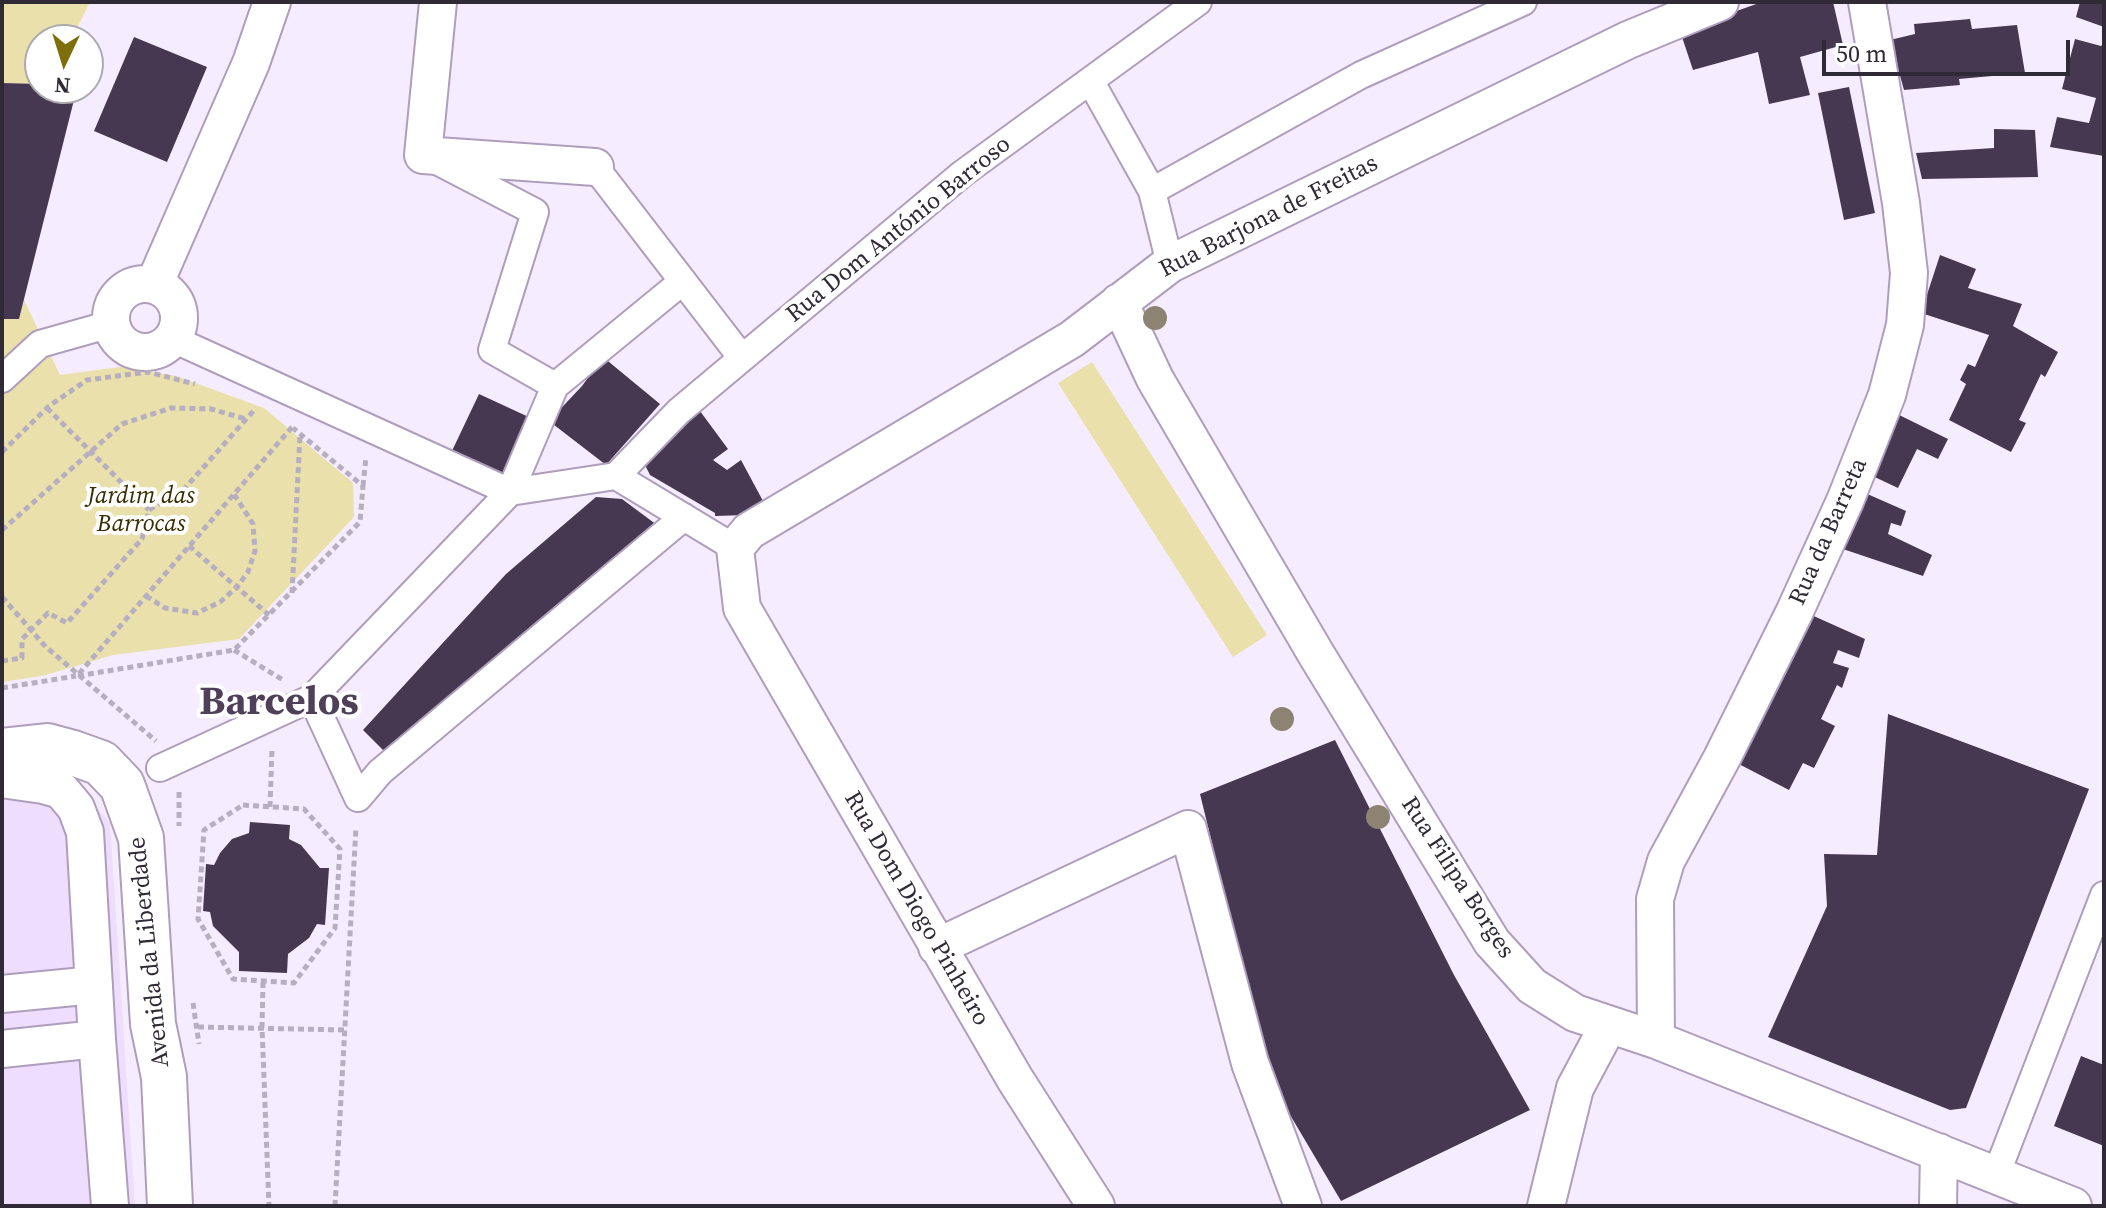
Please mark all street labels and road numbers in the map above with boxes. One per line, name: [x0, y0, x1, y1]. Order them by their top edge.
street label: Rua Dom António Barroso: [781, 131, 1017, 329]
street label: Rua Barjona de Freitas: [1155, 149, 1383, 285]
street label: Rua da Barreta: [1784, 454, 1874, 610]
street label: Rua Dom Diogo Pinheiro: [837, 787, 995, 1031]
street label: Rua Filipa Borges: [1394, 792, 1520, 964]
street label: Avenida da Liberdade: [124, 835, 176, 1069]

